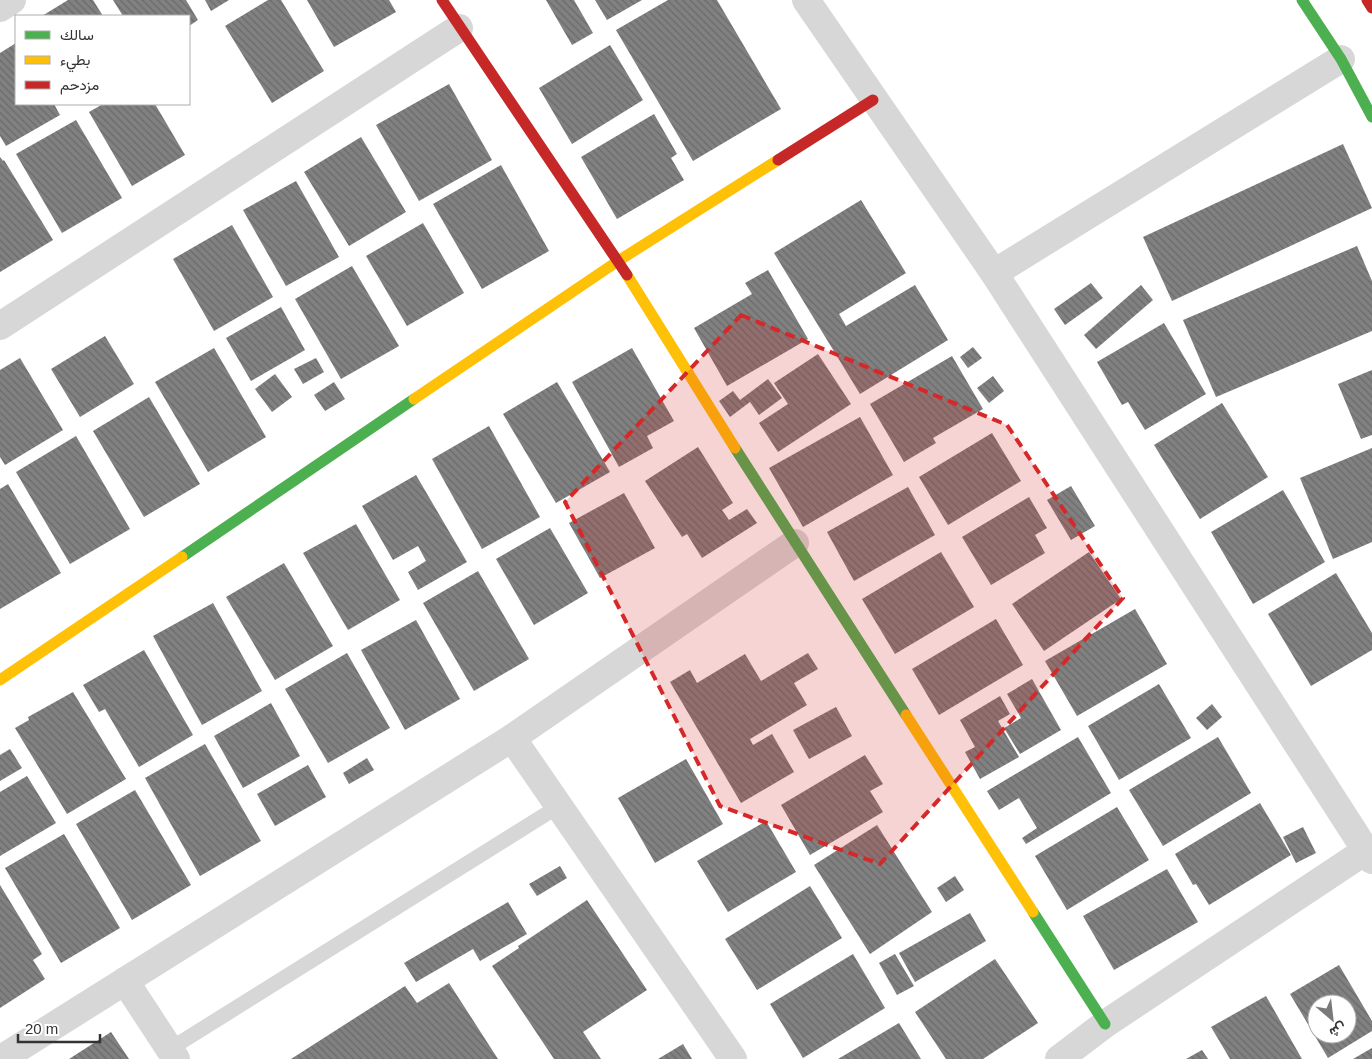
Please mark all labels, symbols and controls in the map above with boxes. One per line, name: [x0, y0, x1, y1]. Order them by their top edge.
legend: [15, 15, 190, 105]
text: سالك: [60, 26, 94, 43]
text: بطيء: [60, 51, 90, 73]
text: مزدحم: [60, 76, 99, 95]
north arrow: [1307, 994, 1357, 1044]
scale bar: [18, 1012, 100, 1044]
text: ش: [1326, 1019, 1349, 1042]
text: 20 m: [25, 1020, 58, 1037]

